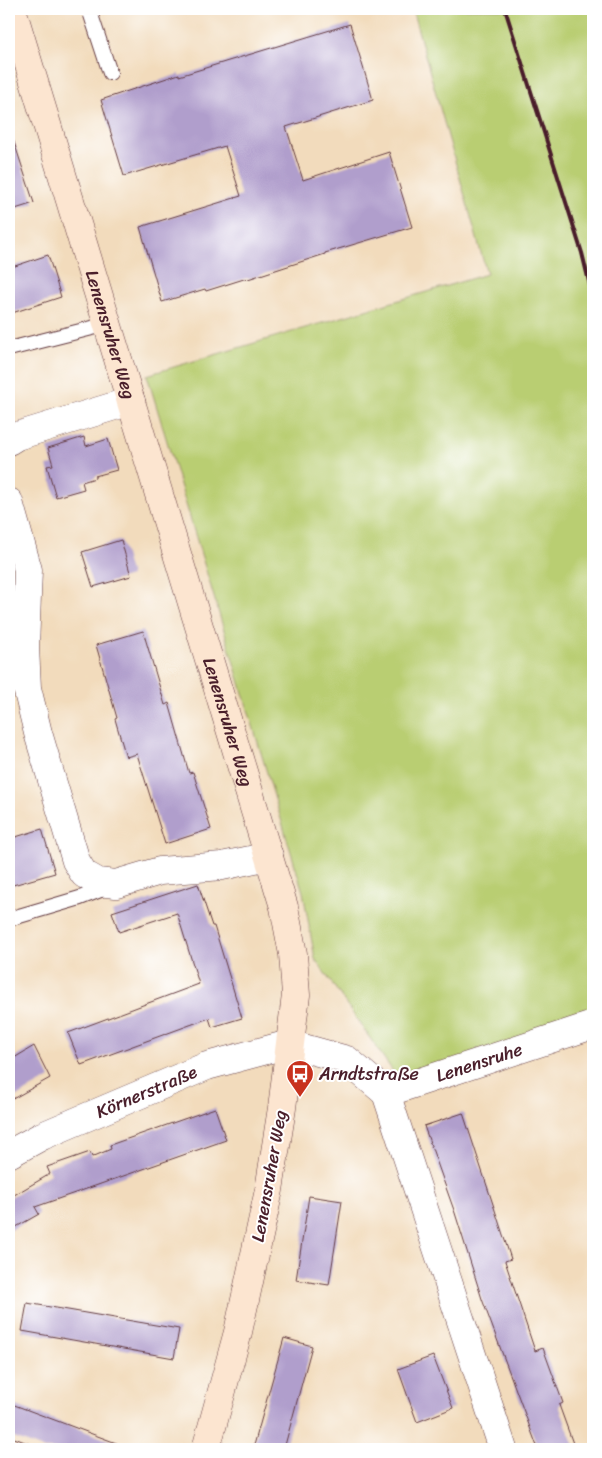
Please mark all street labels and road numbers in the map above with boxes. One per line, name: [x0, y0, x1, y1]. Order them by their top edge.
street label: Lenensruher Weg: [76, 266, 145, 403]
street label: Lenensruher Weg: [193, 653, 263, 791]
street label: Lenensruhe: [432, 1033, 527, 1092]
street label: Körnerstraße: [91, 1056, 202, 1127]
street label: Lenensruher Weg: [242, 1107, 296, 1245]

